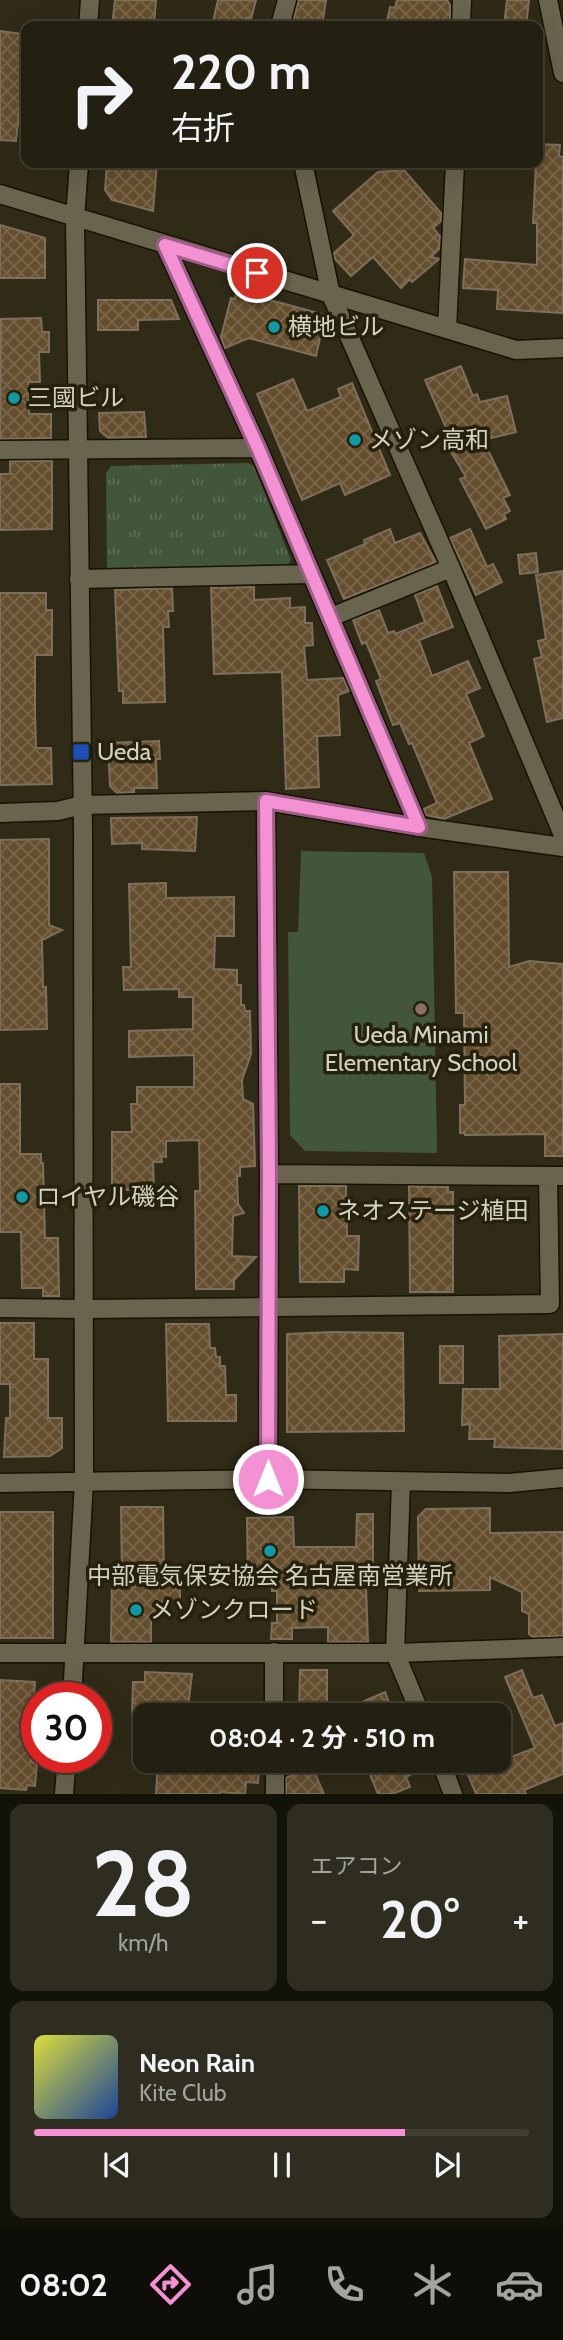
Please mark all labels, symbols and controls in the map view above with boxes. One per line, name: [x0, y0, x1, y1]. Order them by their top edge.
text: 220 m: [171, 42, 311, 101]
icon: right: [56, 49, 147, 140]
text: 右折: [171, 108, 235, 147]
pin: [227, 243, 287, 303]
icon: arrive: [238, 254, 276, 292]
place label: 横地ビル: [288, 312, 384, 341]
marker: 横地ビル: [266, 319, 282, 335]
place label: 三國ビル: [28, 383, 124, 412]
marker: 三國ビル: [6, 390, 22, 406]
place label: メゾン高和: [369, 425, 489, 454]
marker: メゾン高和: [347, 432, 363, 448]
place label: Ueda: [97, 737, 152, 766]
marker: Ueda: [71, 742, 91, 762]
marker: Ueda Minami Elementary School: [413, 1001, 429, 1017]
place label: Ueda Minami Elementary School: [325, 1020, 518, 1077]
place label: ロイヤル磯谷: [36, 1182, 179, 1211]
marker: ロイヤル磯谷: [14, 1189, 30, 1205]
place label: ネオステージ植田: [337, 1196, 529, 1225]
marker: ネオステージ植田: [315, 1203, 331, 1219]
position arrow: [231, 1442, 305, 1516]
marker: 中部電気保安協会 名古屋南営業所: [262, 1543, 278, 1559]
place label: 中部電気保安協会 名古屋南営業所: [87, 1561, 453, 1590]
place label: メゾンクロード: [150, 1595, 318, 1624]
marker: メゾンクロード: [128, 1602, 144, 1618]
speed limit sign: 30: [21, 1682, 112, 1773]
text: 08:04 · 2 分 · 510 m: [209, 1722, 435, 1754]
text: 28: [92, 1828, 195, 1939]
text: エアコン: [311, 1852, 403, 1880]
text: 20°: [380, 1888, 459, 1951]
text: −: [311, 1896, 327, 1943]
text: +: [512, 1896, 529, 1943]
text: km/h: [118, 1929, 168, 1957]
text: Neon Rain: [139, 2047, 255, 2079]
text: Kite Club: [139, 2079, 226, 2107]
icon: previous: [98, 2146, 136, 2184]
icon: pause: [263, 2146, 301, 2184]
icon: next: [428, 2146, 466, 2184]
icon: directions: [146, 2260, 195, 2309]
icon: music: [233, 2260, 282, 2309]
icon: phone: [320, 2260, 369, 2309]
icon: climate: [408, 2260, 457, 2309]
icon: car: [495, 2260, 544, 2309]
text: 08:02: [19, 2265, 108, 2304]

